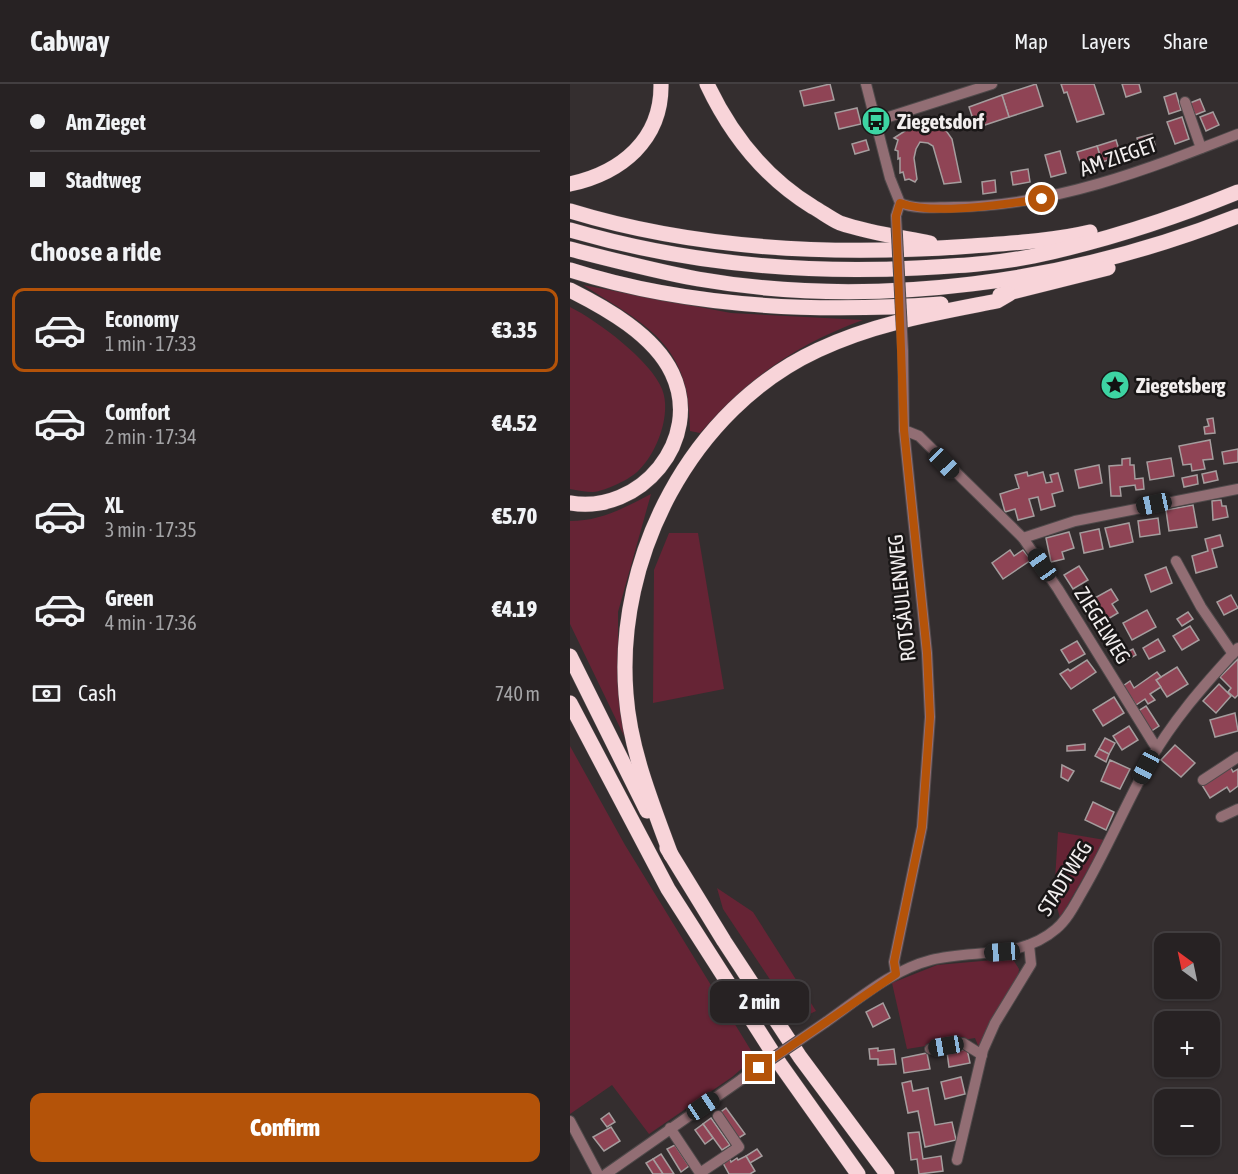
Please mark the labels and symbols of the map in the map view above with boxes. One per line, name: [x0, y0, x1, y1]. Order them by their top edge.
bus stop icon: Ziegetsdorf: [860, 105, 892, 137]
place label: Ziegetsdorf: [897, 109, 984, 133]
street label: AM ZIEGET: [1076, 132, 1160, 180]
route start: [1028, 185, 1055, 212]
place icon: Ziegetsberg: [1099, 369, 1131, 401]
place label: Ziegetsberg: [1136, 373, 1226, 397]
car: [925, 444, 963, 482]
car: [1135, 491, 1173, 517]
street label: ROTSÄULENWEG: [882, 533, 920, 663]
car: [1024, 545, 1060, 585]
street label: ZIEGELWEG: [1070, 582, 1136, 668]
car: [1130, 747, 1162, 787]
street label: STADTWEG: [1032, 836, 1096, 920]
north arrow: [1154, 933, 1220, 999]
car: [983, 942, 1021, 962]
callout: 2 min: [710, 981, 808, 1023]
car: [927, 1034, 965, 1058]
route end: [745, 1054, 772, 1081]
car: [683, 1088, 723, 1124]

